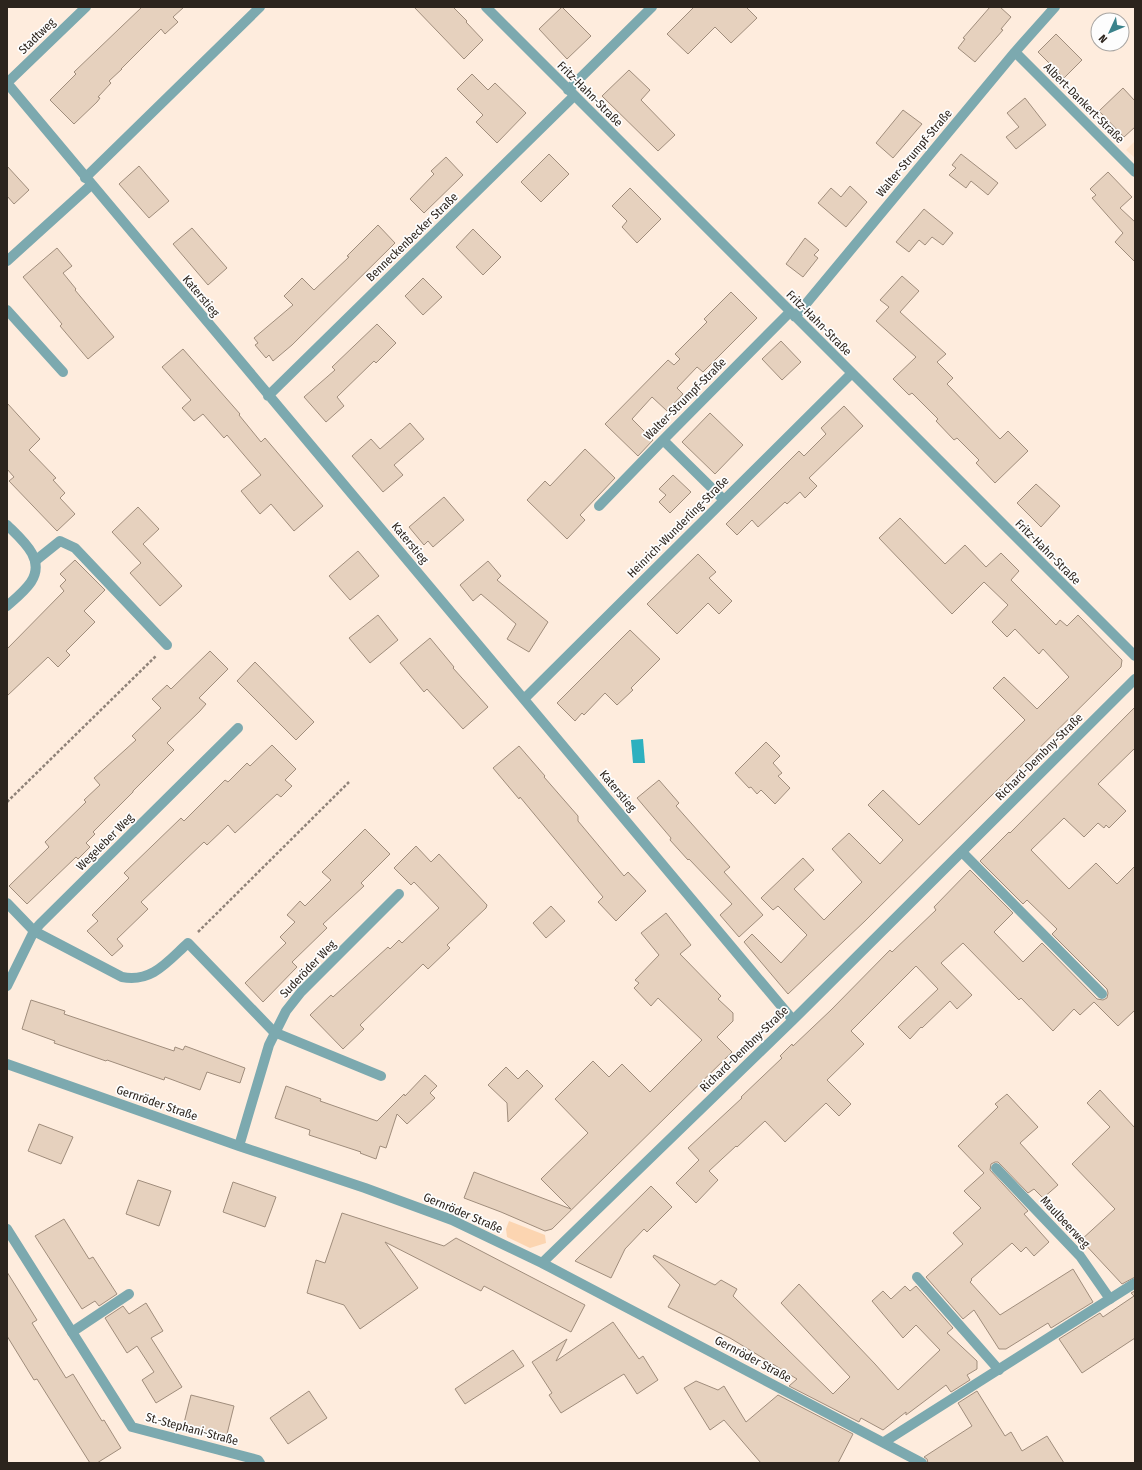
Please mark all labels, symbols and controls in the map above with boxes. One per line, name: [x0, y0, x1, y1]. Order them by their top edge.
north arrow: [1090, 12, 1130, 52]
street label: Stadtweg: [16, 15, 58, 57]
text: N: [1096, 32, 1110, 45]
street label: Fritz-Hahn-Straße: [554, 58, 626, 130]
street label: Albert-Dankert-Straße: [1041, 60, 1127, 146]
street label: Walter-Strumpf-Straße: [873, 106, 955, 200]
street label: Benneckenbecker Straße: [363, 190, 461, 284]
street label: Katerstieg: [180, 273, 222, 320]
street label: Fritz-Hahn-Straße: [783, 287, 855, 359]
street label: Walter-Strumpf-Straße: [641, 355, 729, 443]
street label: Heinrich-Wunderling-Straße: [624, 473, 732, 581]
street label: Fritz-Hahn-Straße: [1012, 516, 1084, 588]
street label: Katerstieg: [389, 520, 431, 567]
street label: Richard-Dembny-Straße: [993, 710, 1086, 803]
street label: Katerstieg: [597, 768, 639, 815]
street label: Wegeleber Weg: [74, 810, 137, 873]
street label: Suderöder Weg: [277, 937, 339, 1001]
street label: Richard-Dembny-Straße: [697, 1003, 791, 1095]
street label: Gernröder Straße: [115, 1083, 199, 1123]
street label: Gernröder Straße: [421, 1190, 505, 1236]
street label: Maulbeerweg: [1037, 1193, 1093, 1251]
street label: Gernröder Straße: [712, 1333, 794, 1385]
street label: St.-Stephani-Straße: [144, 1410, 240, 1448]

